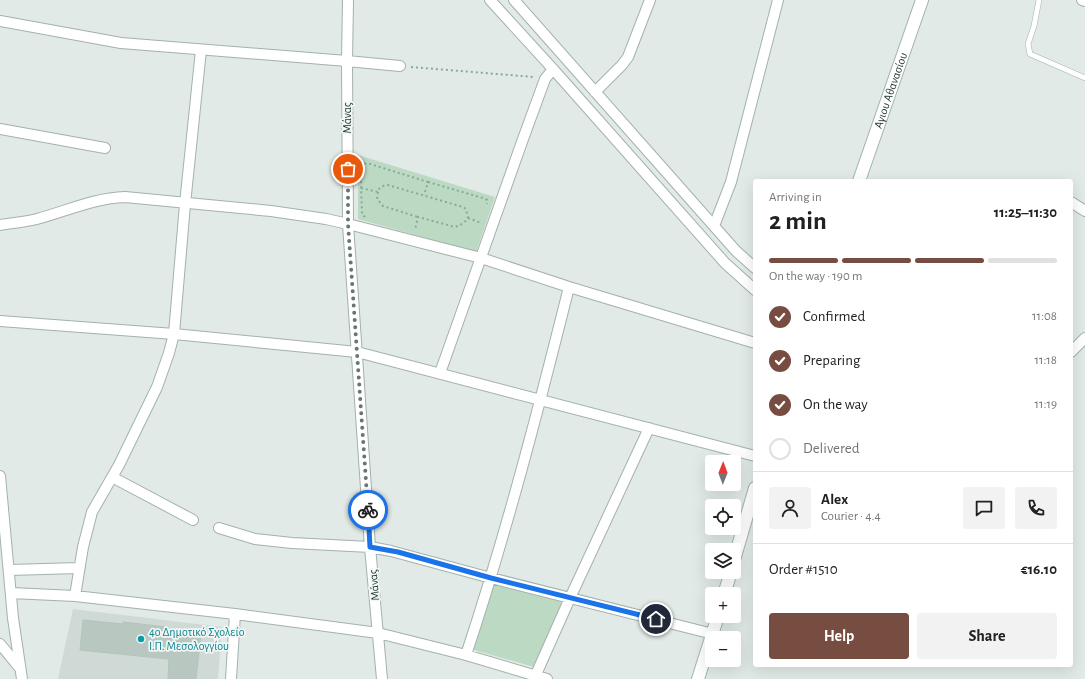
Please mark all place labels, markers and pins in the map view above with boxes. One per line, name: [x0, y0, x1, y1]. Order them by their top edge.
pin: [331, 152, 365, 186]
pin: [639, 602, 673, 636]
place label: 4ο Δημοτικό Σχολείο Ι.Π. Μεσολογγίου: [149, 626, 245, 652]
marker: 4ο Δημοτικό Σχολείο Ι.Π. Μεσολογγίου: [136, 634, 146, 644]

